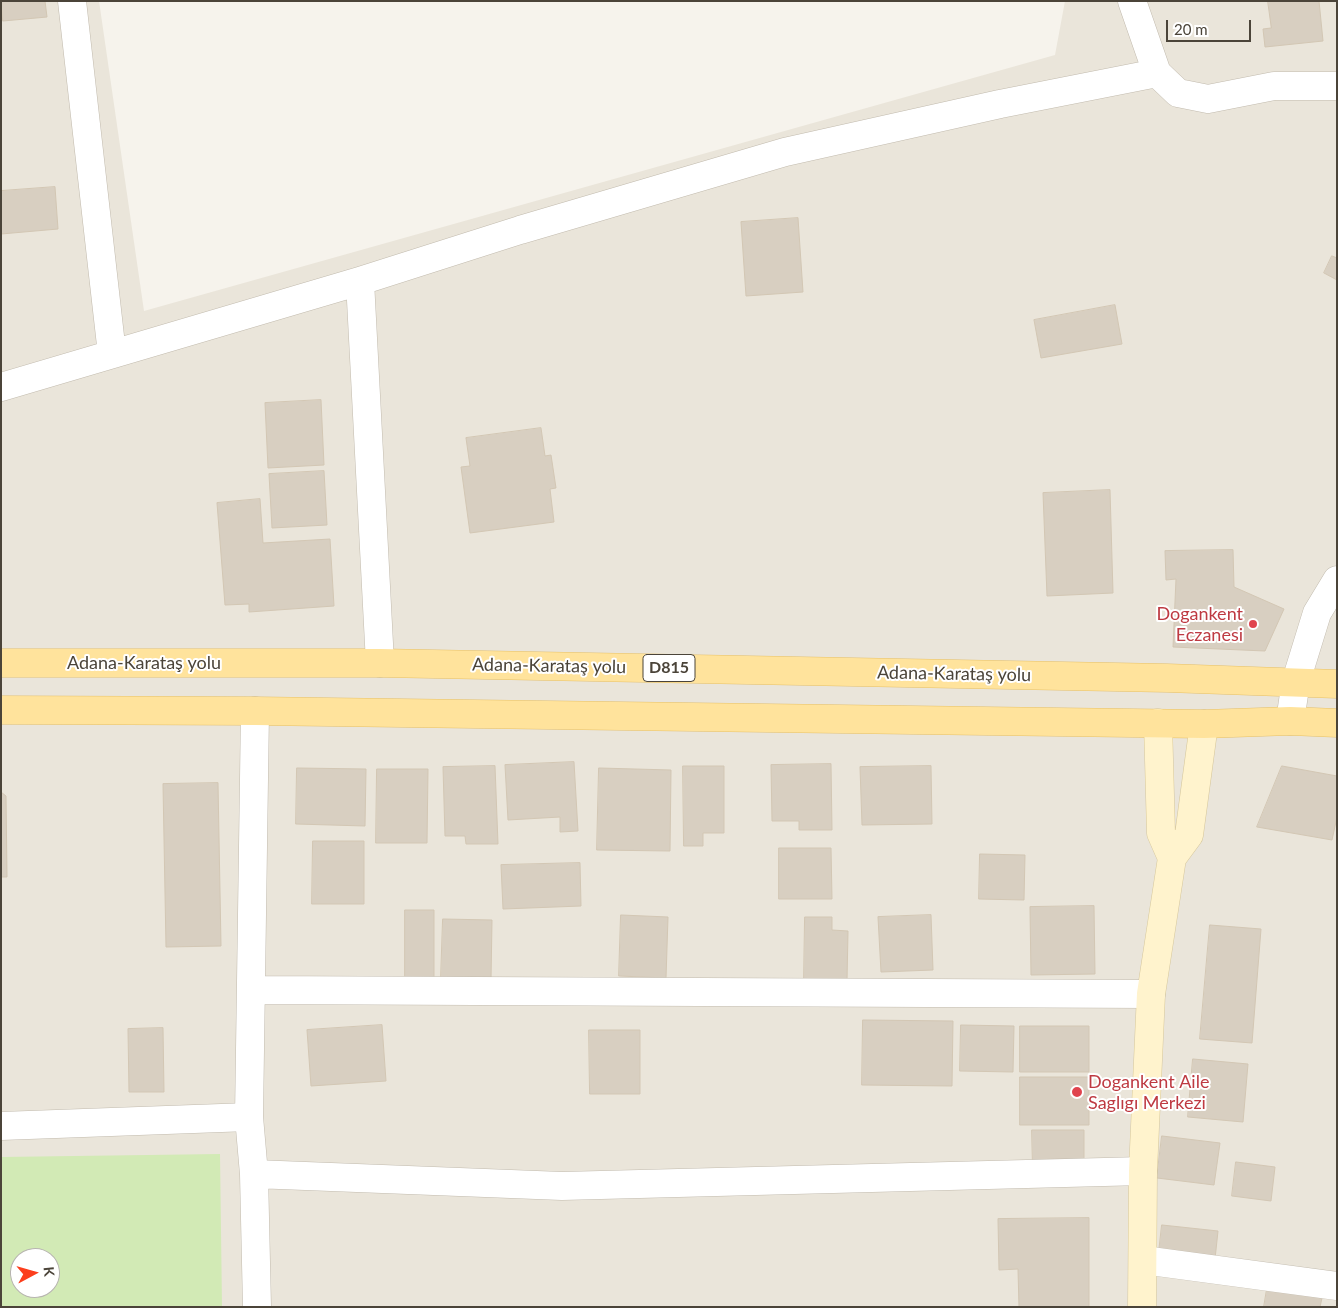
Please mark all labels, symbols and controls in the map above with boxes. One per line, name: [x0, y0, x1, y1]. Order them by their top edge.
scale bar: [1168, 10, 1253, 42]
text: 20 m: [1174, 20, 1208, 38]
place label: Dogankent Eczanesi: [1156, 603, 1243, 646]
marker: Dogankent Eczanesi: [1247, 618, 1259, 630]
street label: Adana-Karataş yolu: [67, 652, 221, 674]
street label: Adana-Karataş yolu: [472, 654, 626, 678]
road number: D815: [643, 654, 695, 681]
street label: Adana-Karataş yolu: [877, 662, 1031, 686]
place label: Dogankent Aile Saglıgı Merkezi: [1088, 1071, 1209, 1114]
marker: Dogankent Aile Saglıgı Merkezi: [1070, 1085, 1084, 1099]
north arrow: [10, 1248, 60, 1298]
text: K: [40, 1266, 58, 1277]

